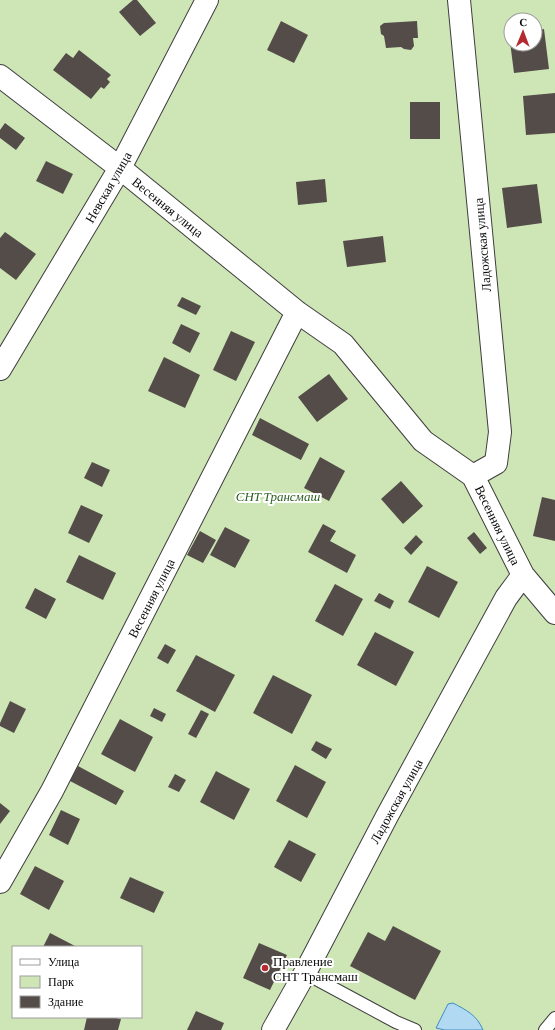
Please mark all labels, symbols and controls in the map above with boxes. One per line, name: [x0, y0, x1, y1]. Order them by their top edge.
north arrow: [503, 12, 543, 52]
text: С: [519, 16, 527, 28]
street label: Невская улица: [82, 149, 135, 225]
street label: Весенняя улица: [129, 174, 206, 241]
street label: Ладожская улица: [471, 197, 494, 293]
street label: Весенняя улица: [472, 483, 523, 568]
park label: СНТ Трансмаш: [236, 489, 320, 504]
street label: Весенняя улица: [125, 556, 178, 640]
street label: Ладожская улица: [367, 756, 426, 846]
legend: [12, 946, 142, 1018]
place label: Правление СНТ Трансмаш: [273, 954, 358, 984]
text: Улица: [48, 955, 80, 969]
marker: Правление СНТ Трансмаш: [260, 963, 270, 973]
text: Парк: [48, 975, 74, 989]
text: Здание: [48, 995, 83, 1009]

